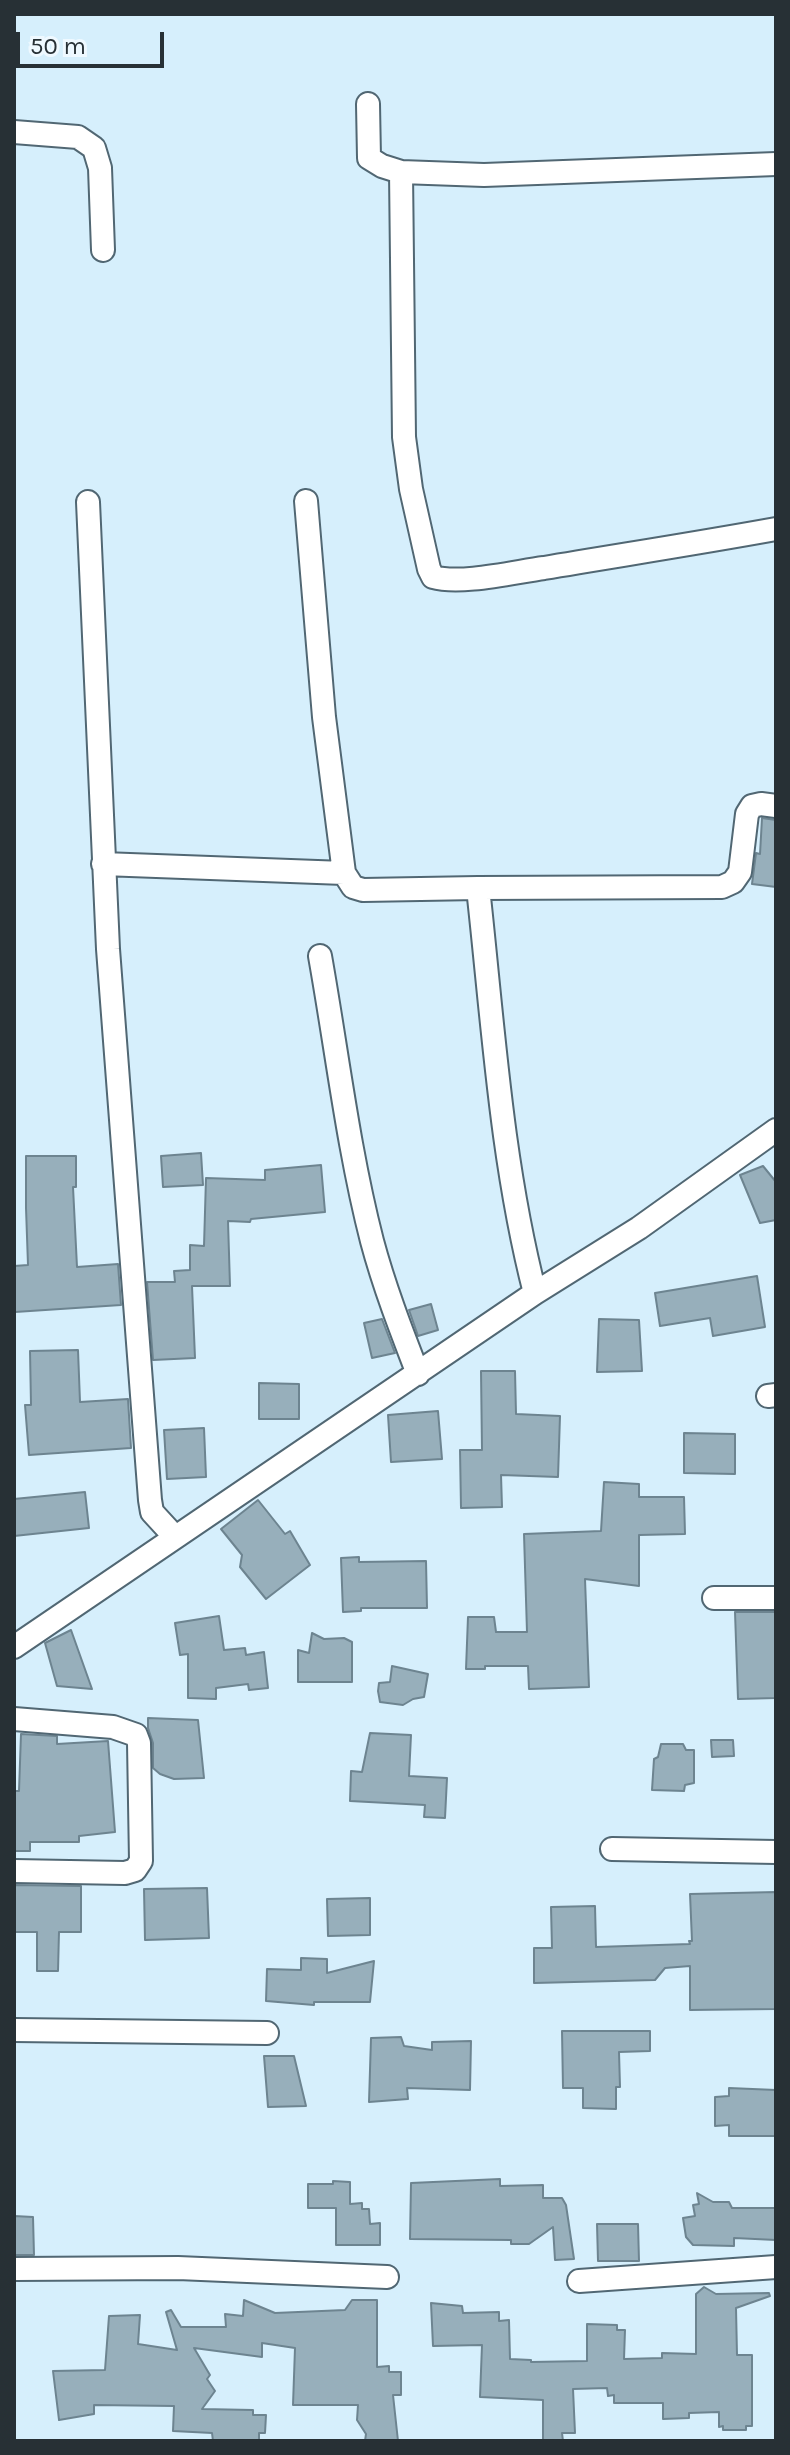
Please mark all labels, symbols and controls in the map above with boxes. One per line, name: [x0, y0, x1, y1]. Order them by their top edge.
scale bar: [20, 16, 168, 66]
text: 50 m: [30, 32, 86, 60]

